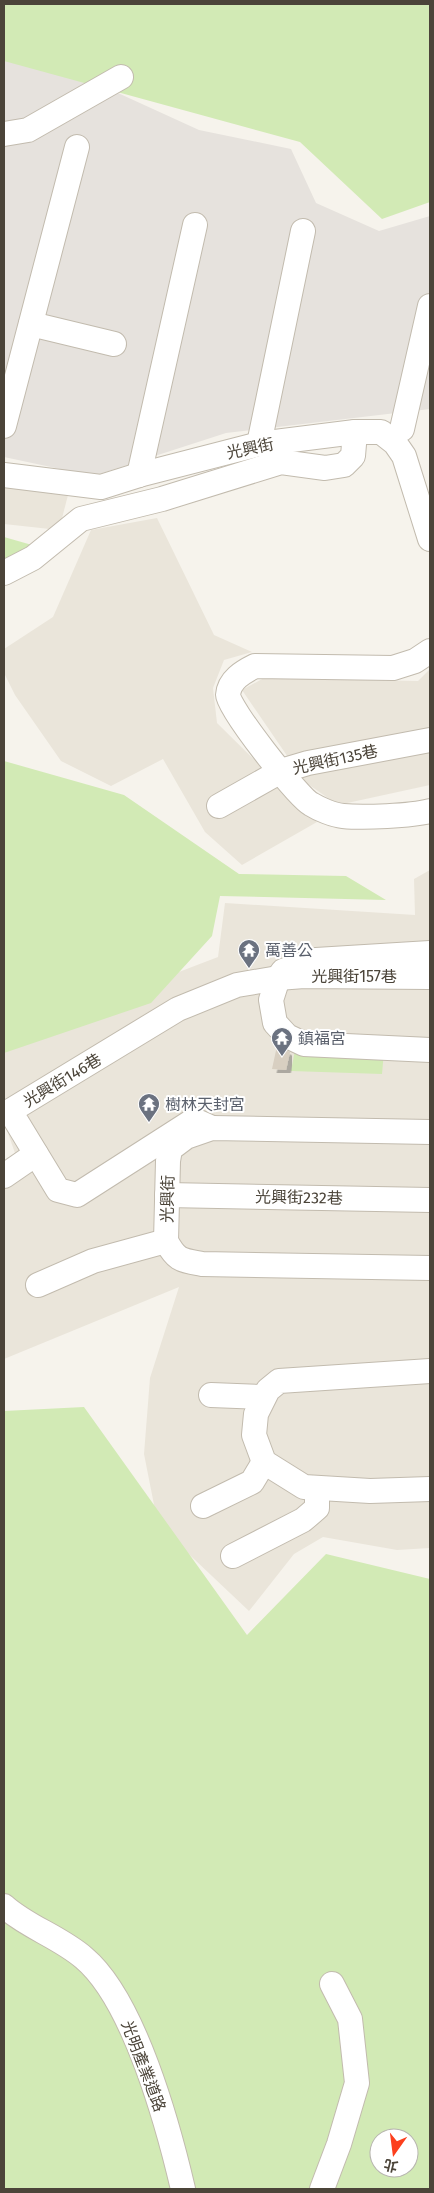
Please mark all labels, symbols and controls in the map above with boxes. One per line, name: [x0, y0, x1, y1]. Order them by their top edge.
street label: 光興街: [225, 434, 276, 463]
street label: 光興街135巷: [291, 741, 380, 778]
temple icon: 萬善公: [237, 938, 261, 969]
place label: 萬善公: [265, 941, 313, 960]
street label: 光興街157巷: [311, 967, 397, 986]
temple icon: 鎮福宮: [270, 1026, 294, 1057]
place label: 鎮福宮: [298, 1029, 346, 1048]
street label: 光興街146巷: [20, 1050, 105, 1111]
temple icon: 樹林天封宮: [137, 1092, 161, 1123]
place label: 樹林天封宮: [165, 1095, 245, 1114]
street label: 光興街: [158, 1175, 177, 1223]
street label: 光興街232巷: [255, 1187, 343, 1208]
street label: 光明產業道路: [117, 2018, 170, 2114]
north arrow: [369, 2128, 419, 2178]
text: 北: [382, 2155, 400, 2175]

